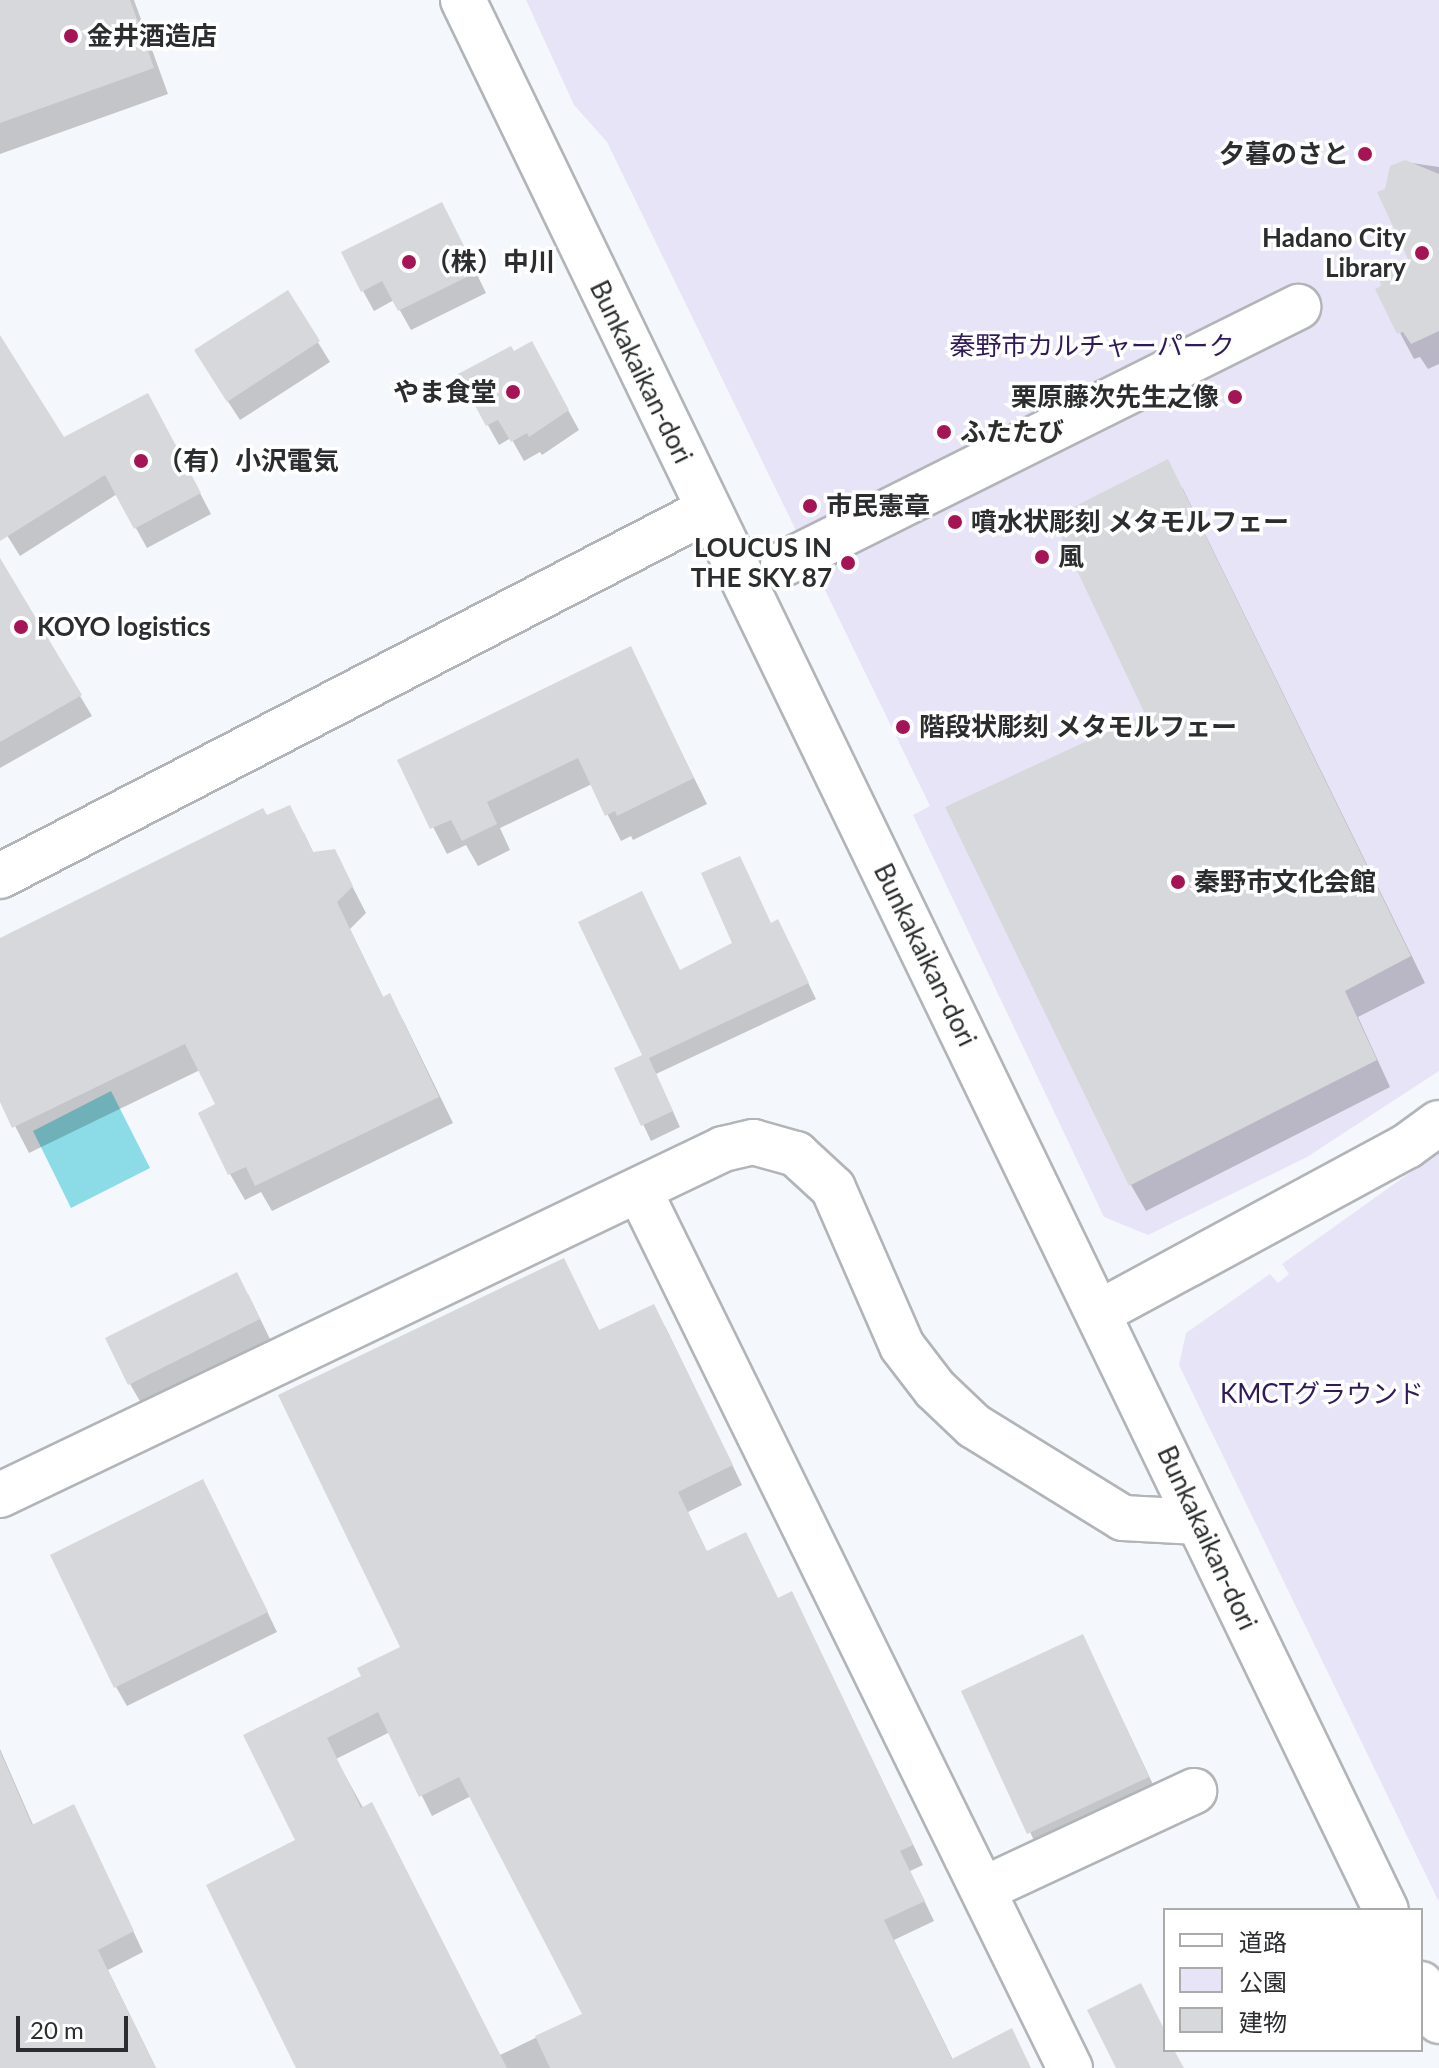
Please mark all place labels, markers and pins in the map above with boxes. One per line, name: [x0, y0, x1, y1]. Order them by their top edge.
place label: 金井酒造店: [87, 20, 217, 52]
marker: 金井酒造店: [62, 27, 80, 45]
place label: 夕暮のさと: [1219, 138, 1349, 170]
marker: 夕暮のさと: [1356, 145, 1374, 163]
place label: Hadano City Library: [1262, 222, 1406, 284]
marker: Hadano City Library: [1413, 244, 1431, 262]
place label: （株）中川: [425, 246, 555, 278]
marker: （株）中川: [400, 253, 418, 271]
place label: やま食堂: [393, 376, 497, 408]
place label: 栗原藤次先生之像: [1011, 381, 1219, 413]
marker: やま食堂: [504, 383, 522, 401]
marker: 栗原藤次先生之像: [1226, 388, 1244, 406]
place label: ふたたび: [960, 416, 1064, 448]
marker: ふたたび: [935, 423, 953, 441]
place label: （有）小沢電気: [157, 445, 339, 477]
marker: （有）小沢電気: [132, 452, 150, 470]
place label: 市民憲章: [826, 490, 930, 522]
marker: 市民憲章: [801, 497, 819, 515]
place label: 噴水状彫刻 メタモルフェー: [971, 506, 1289, 538]
marker: 噴水状彫刻 メタモルフェー: [946, 513, 964, 531]
place label: LOUCUS IN THE SKY 87: [690, 532, 832, 594]
place label: 風: [1058, 541, 1084, 573]
marker: 風: [1033, 548, 1051, 566]
marker: LOUCUS IN THE SKY 87: [839, 554, 857, 572]
place label: KOYO logistics: [37, 611, 211, 643]
marker: KOYO logistics: [12, 618, 30, 636]
place label: 階段状彫刻 メタモルフェー: [919, 711, 1237, 743]
marker: 階段状彫刻 メタモルフェー: [894, 718, 912, 736]
place label: 秦野市文化会館: [1194, 866, 1376, 898]
marker: 秦野市文化会館: [1169, 873, 1187, 891]

